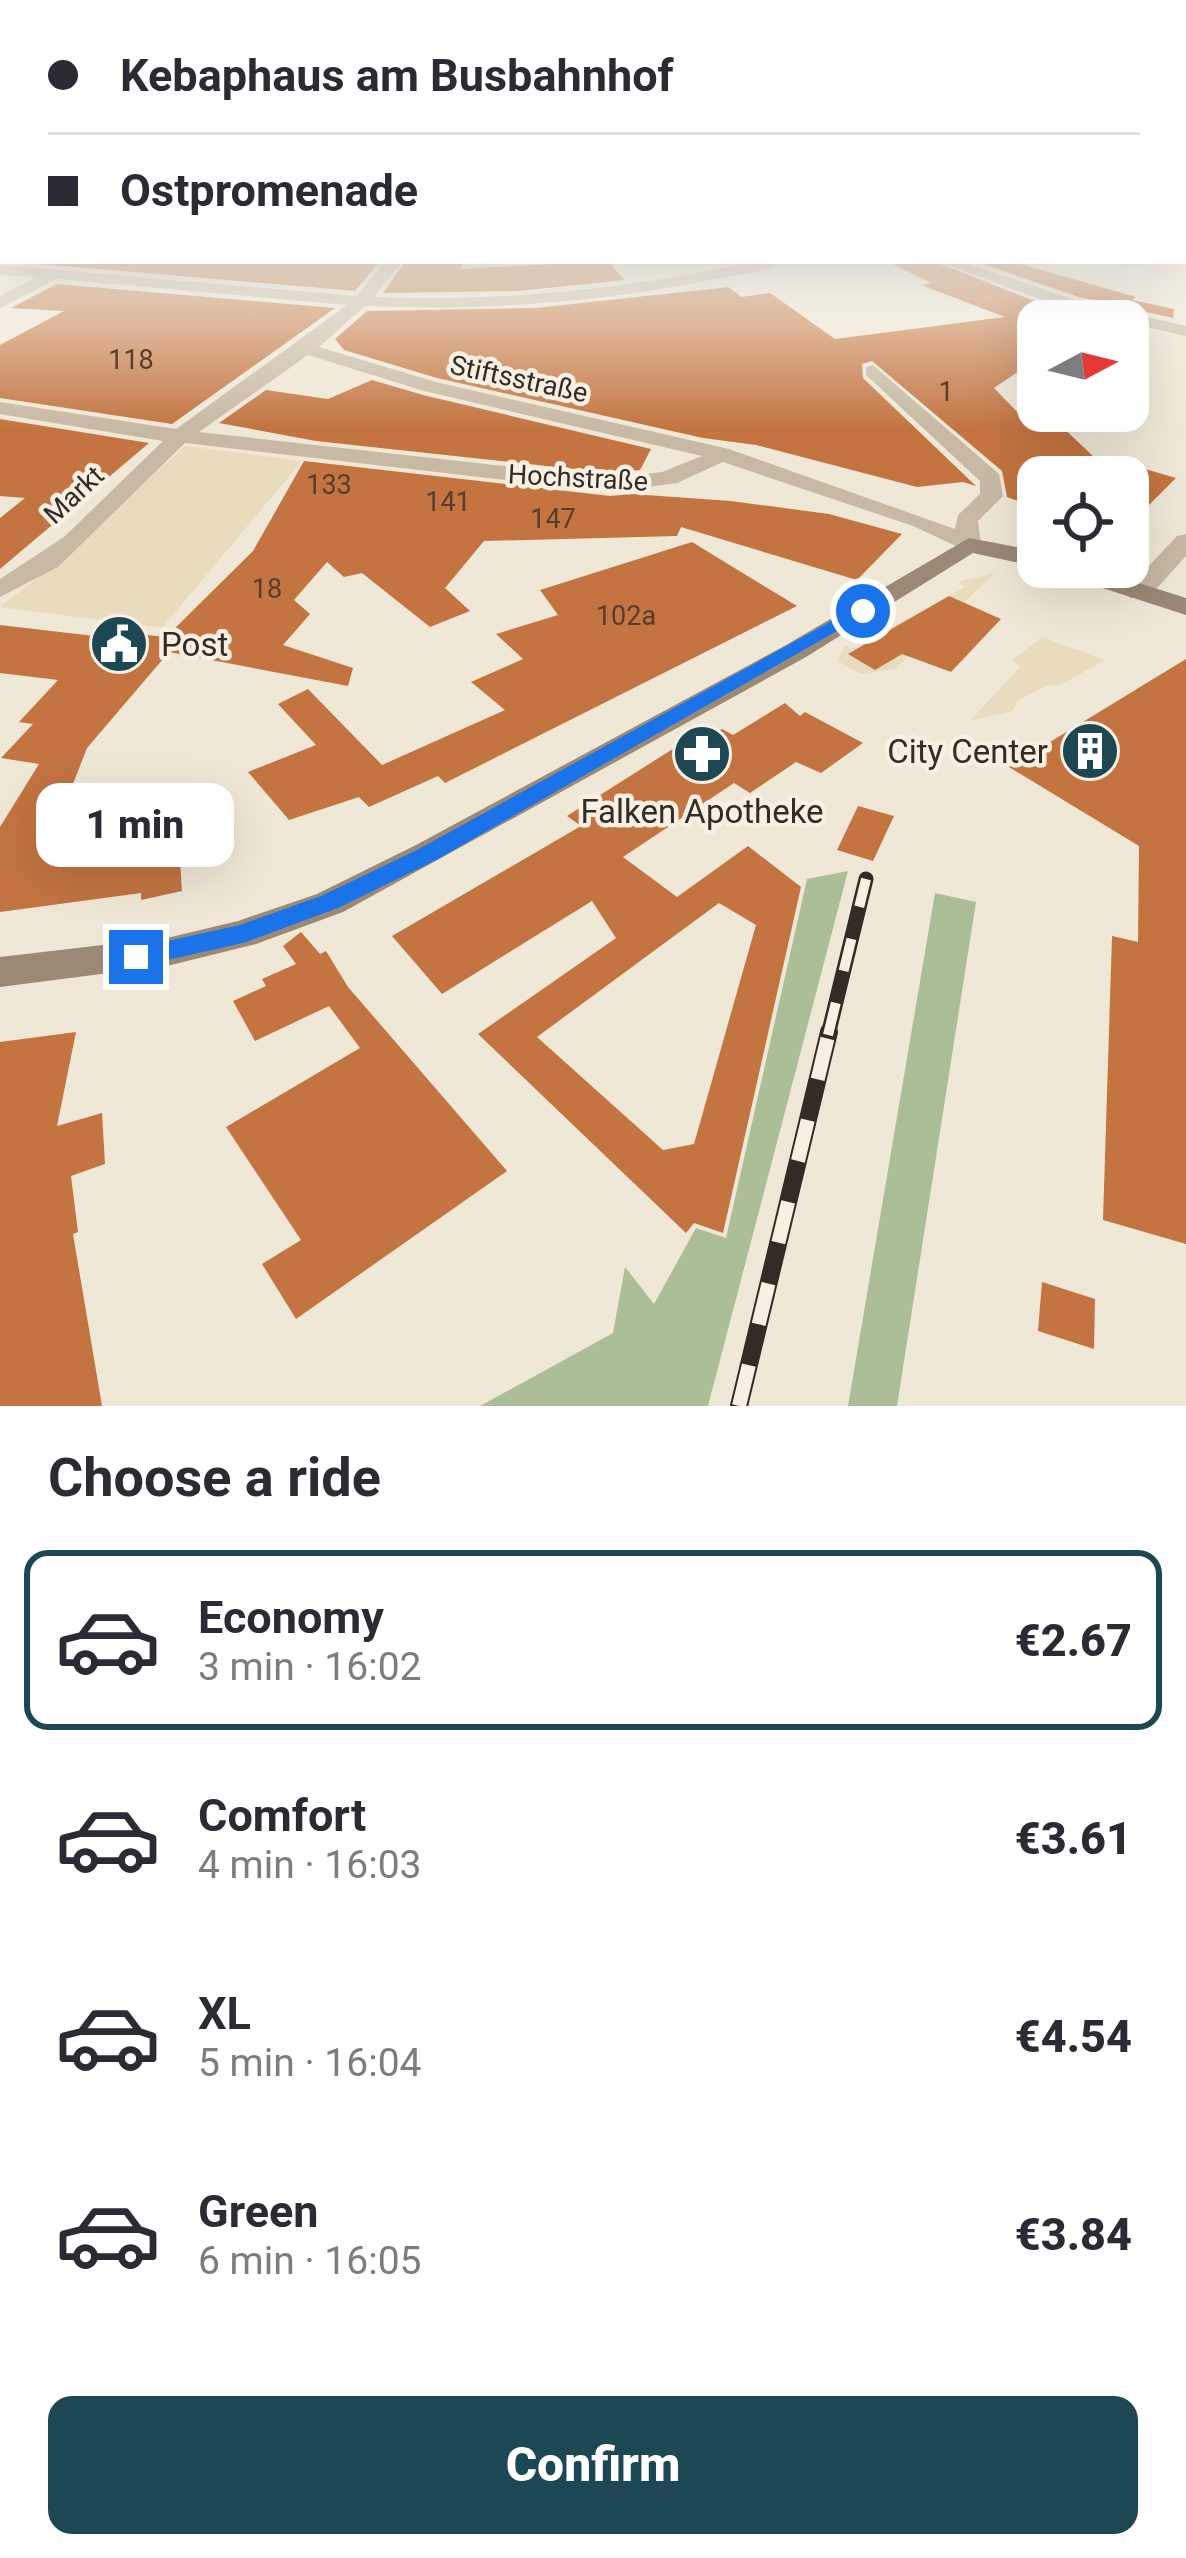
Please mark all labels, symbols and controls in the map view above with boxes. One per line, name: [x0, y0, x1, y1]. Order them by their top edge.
text: Kebaphaus am Busbahnhof: [120, 49, 674, 102]
text: Ostpromenade: [120, 164, 418, 217]
north arrow: [1017, 300, 1149, 432]
map controls: [1017, 300, 1149, 588]
house number: 118: [108, 344, 154, 376]
street label: Stiftsstraße: [447, 349, 591, 409]
house number: 1: [938, 376, 954, 408]
button: locate: [1017, 456, 1149, 588]
street label: Hochstraße: [507, 458, 649, 498]
street label: Markt: [38, 459, 110, 531]
house number: 133: [306, 469, 352, 501]
house number: 141: [425, 486, 471, 518]
house number: 147: [530, 503, 576, 535]
house number: 18: [252, 573, 282, 605]
route start: [836, 584, 890, 638]
house number: 102a: [596, 600, 656, 632]
public building icon: Post: [88, 613, 150, 675]
place label: Post: [161, 625, 228, 664]
building icon: City Center: [1059, 720, 1121, 782]
pharmacy icon: Falken Apotheke: [671, 723, 733, 785]
place label: City Center: [887, 732, 1048, 771]
callout: 1 min: [37, 783, 235, 867]
place label: Falken Apotheke: [580, 792, 824, 831]
text: 1 min: [86, 802, 184, 848]
route end: [109, 930, 163, 984]
text: Choose a ride: [48, 1446, 381, 1509]
icon: car: [54, 1586, 162, 1694]
text: Economy: [198, 1591, 384, 1644]
text: €2.67: [1015, 1614, 1132, 1667]
text: 3 min · 16:02: [198, 1644, 421, 1690]
icon: car: [54, 1784, 162, 1892]
text: Comfort: [198, 1789, 366, 1842]
text: €3.61: [1015, 1812, 1132, 1865]
text: 4 min · 16:03: [198, 1842, 421, 1888]
icon: car: [54, 1982, 162, 2090]
text: XL: [198, 1987, 251, 2040]
text: €4.54: [1015, 2010, 1132, 2063]
text: 5 min · 16:04: [198, 2040, 421, 2086]
icon: car: [54, 2180, 162, 2288]
text: Green: [198, 2185, 319, 2238]
text: €3.84: [1015, 2208, 1132, 2261]
text: 6 min · 16:05: [198, 2238, 421, 2284]
button: Confirm: [48, 2396, 1138, 2534]

